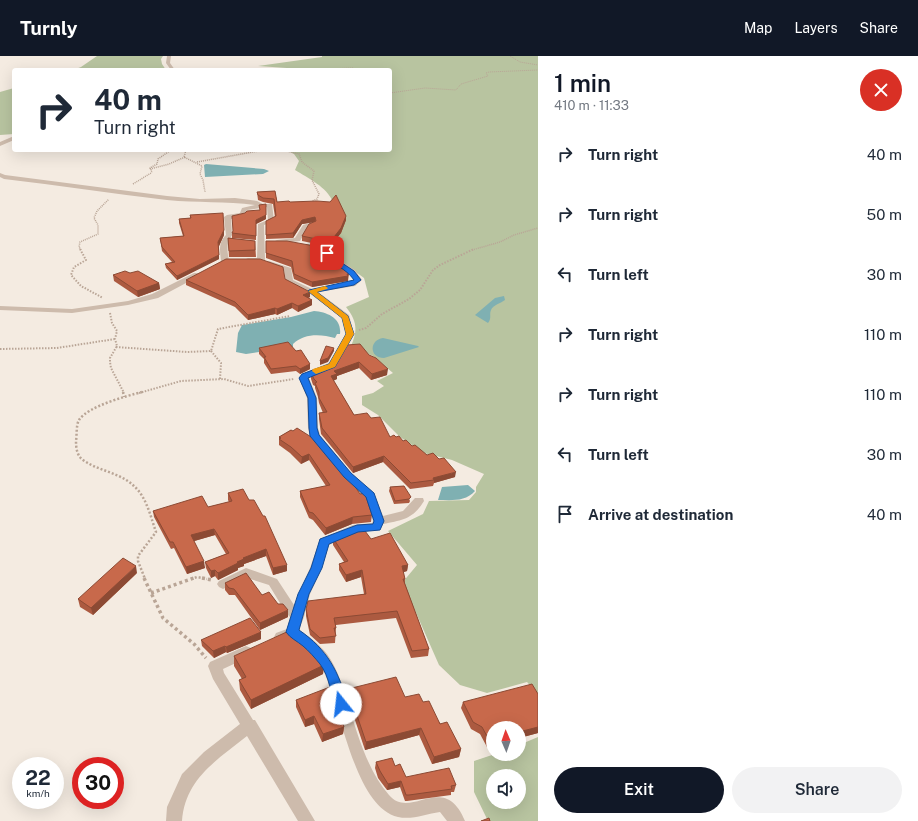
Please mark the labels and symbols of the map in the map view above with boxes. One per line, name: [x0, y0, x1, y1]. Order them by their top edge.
pin: [310, 236, 344, 270]
position arrow: [320, 683, 362, 725]
north arrow: [486, 721, 526, 761]
speed limit sign: 30: [72, 757, 124, 809]

